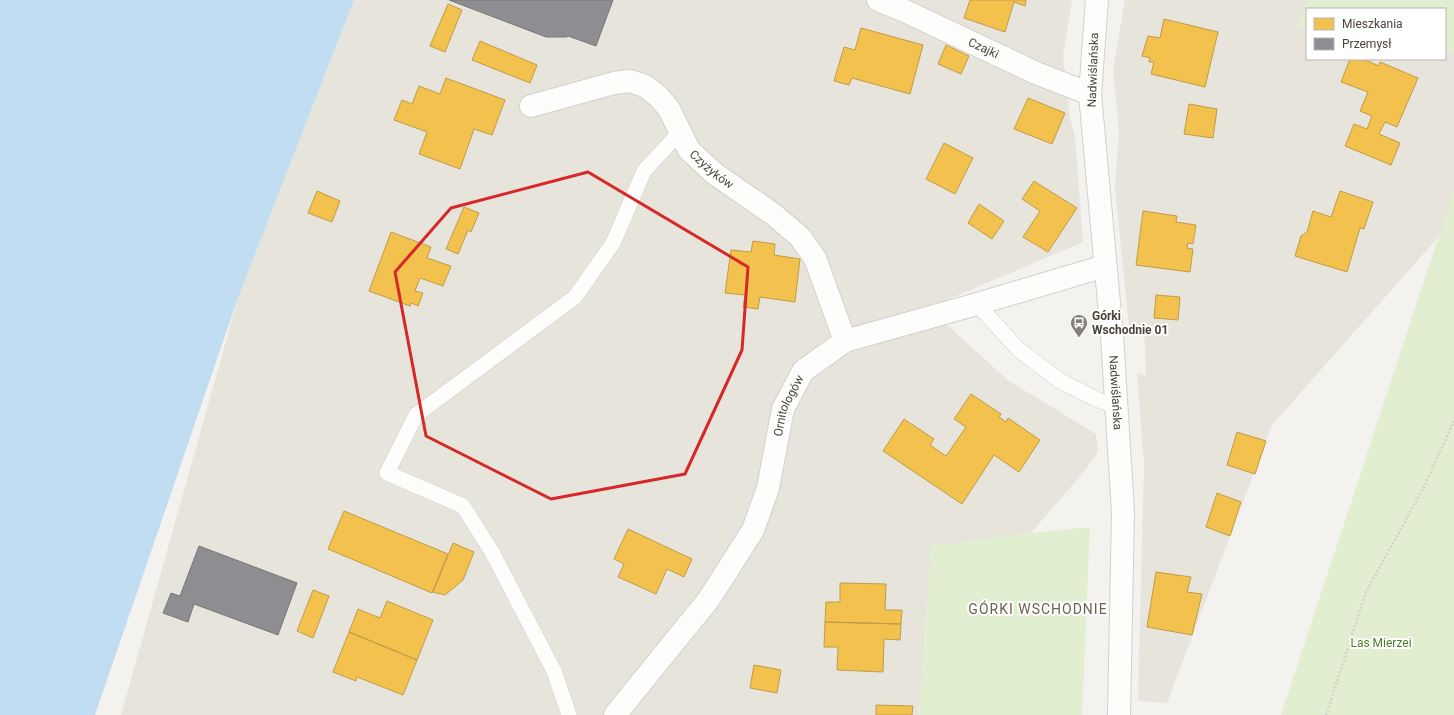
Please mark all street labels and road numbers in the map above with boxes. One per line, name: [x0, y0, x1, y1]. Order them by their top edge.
street label: Nadwiślańska: [1085, 32, 1101, 108]
street label: Czajki: [966, 35, 1001, 61]
street label: Czyżyków: [687, 147, 736, 192]
street label: Nadwiślańska: [1106, 355, 1125, 430]
street label: Ornitologów: [771, 373, 807, 437]

